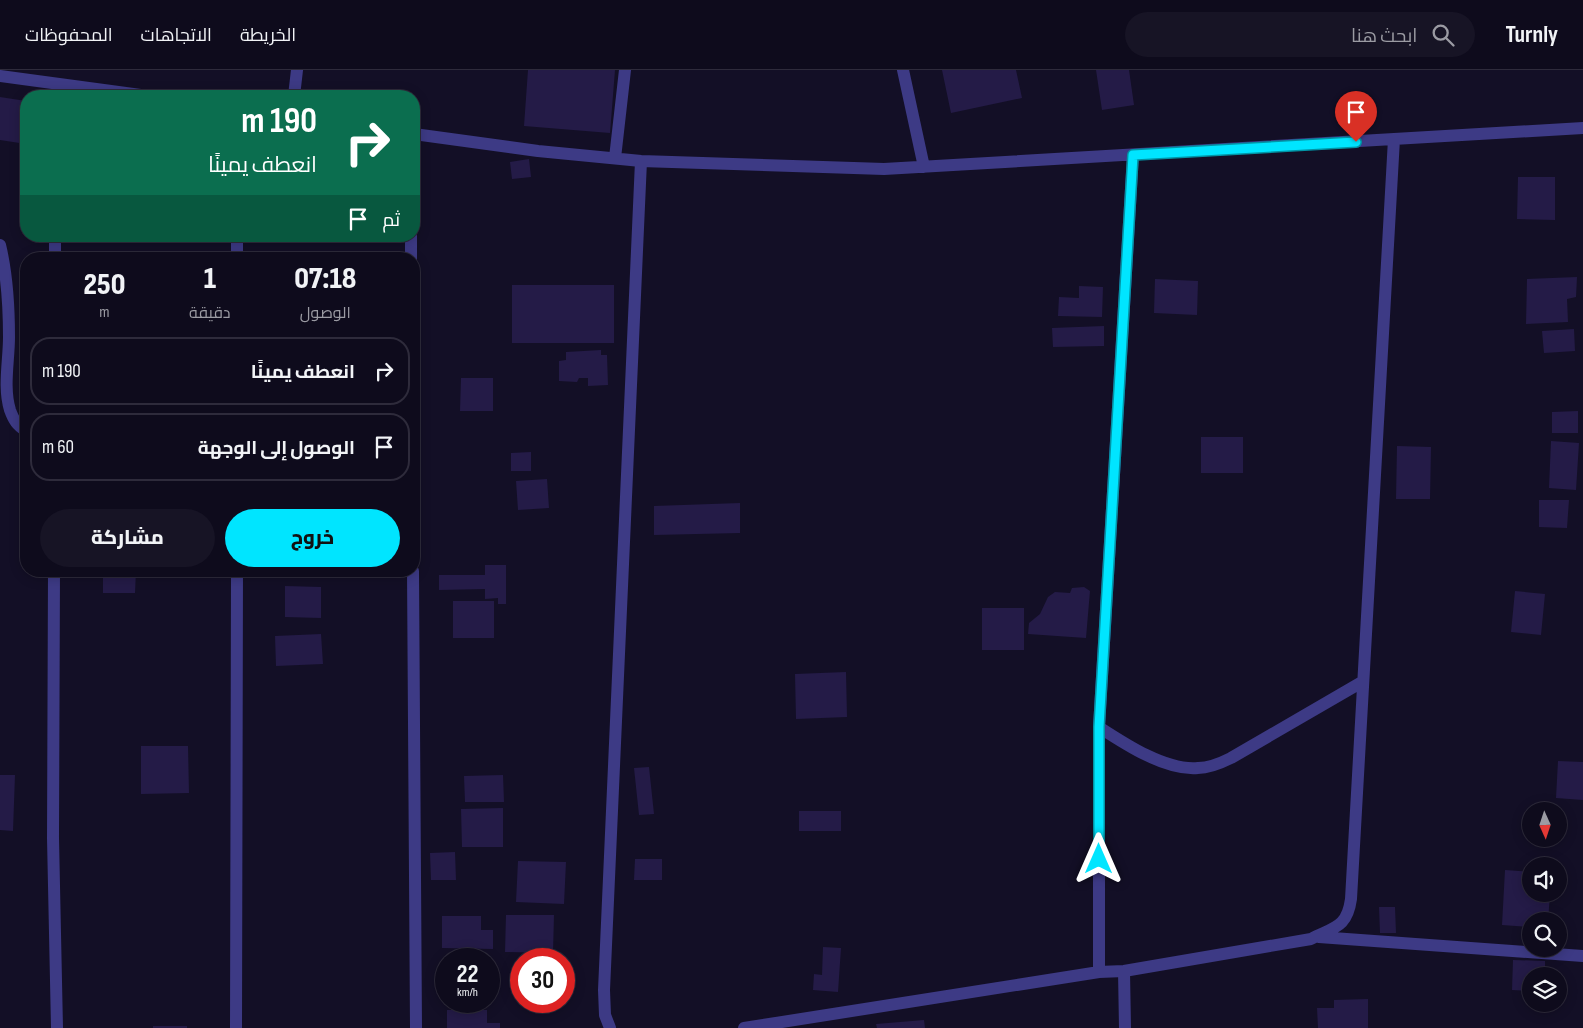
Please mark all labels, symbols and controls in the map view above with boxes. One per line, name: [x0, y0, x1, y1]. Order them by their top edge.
search box: [1125, 12, 1475, 57]
text: Turnly: [1505, 20, 1558, 49]
icon: search: [1429, 21, 1457, 49]
text: المحفوظات: [25, 25, 113, 46]
text: الاتجاهات: [141, 25, 212, 46]
text: الخريطة: [240, 25, 296, 46]
text: ابحث هنا: [1351, 25, 1417, 48]
pin: [1335, 91, 1377, 142]
icon: arrive: [1342, 98, 1370, 126]
text: 190 m: [241, 100, 317, 143]
icon: right: [335, 110, 400, 175]
text: انعطف يمينًا: [208, 152, 317, 179]
icon: arrive: [344, 205, 372, 233]
text: ثم: [382, 209, 400, 232]
text: 1: [204, 261, 216, 297]
text: 07:18: [294, 261, 356, 297]
text: 250: [84, 267, 125, 303]
text: m: [99, 303, 110, 322]
text: دقيقة: [189, 304, 231, 323]
text: الوصول: [300, 304, 351, 323]
icon: right: [370, 357, 398, 385]
text: 190 m: [42, 360, 81, 383]
text: انعطف يمينًا: [251, 361, 355, 384]
icon: arrive: [370, 433, 398, 461]
text: 60 m: [42, 436, 74, 459]
text: الوصول إلى الوجهة: [198, 437, 355, 460]
button: مشاركة: [40, 509, 215, 567]
button: خروج: [225, 509, 400, 567]
north arrow: [1522, 802, 1568, 848]
map controls: [1522, 802, 1567, 1012]
position arrow: [1072, 832, 1124, 884]
button: sound: [1522, 857, 1567, 902]
button: search: [1522, 912, 1567, 957]
speed limit sign: 30: [510, 948, 575, 1013]
text: 22: [457, 959, 478, 990]
button: layers: [1522, 967, 1567, 1012]
text: km/h: [457, 985, 478, 1000]

